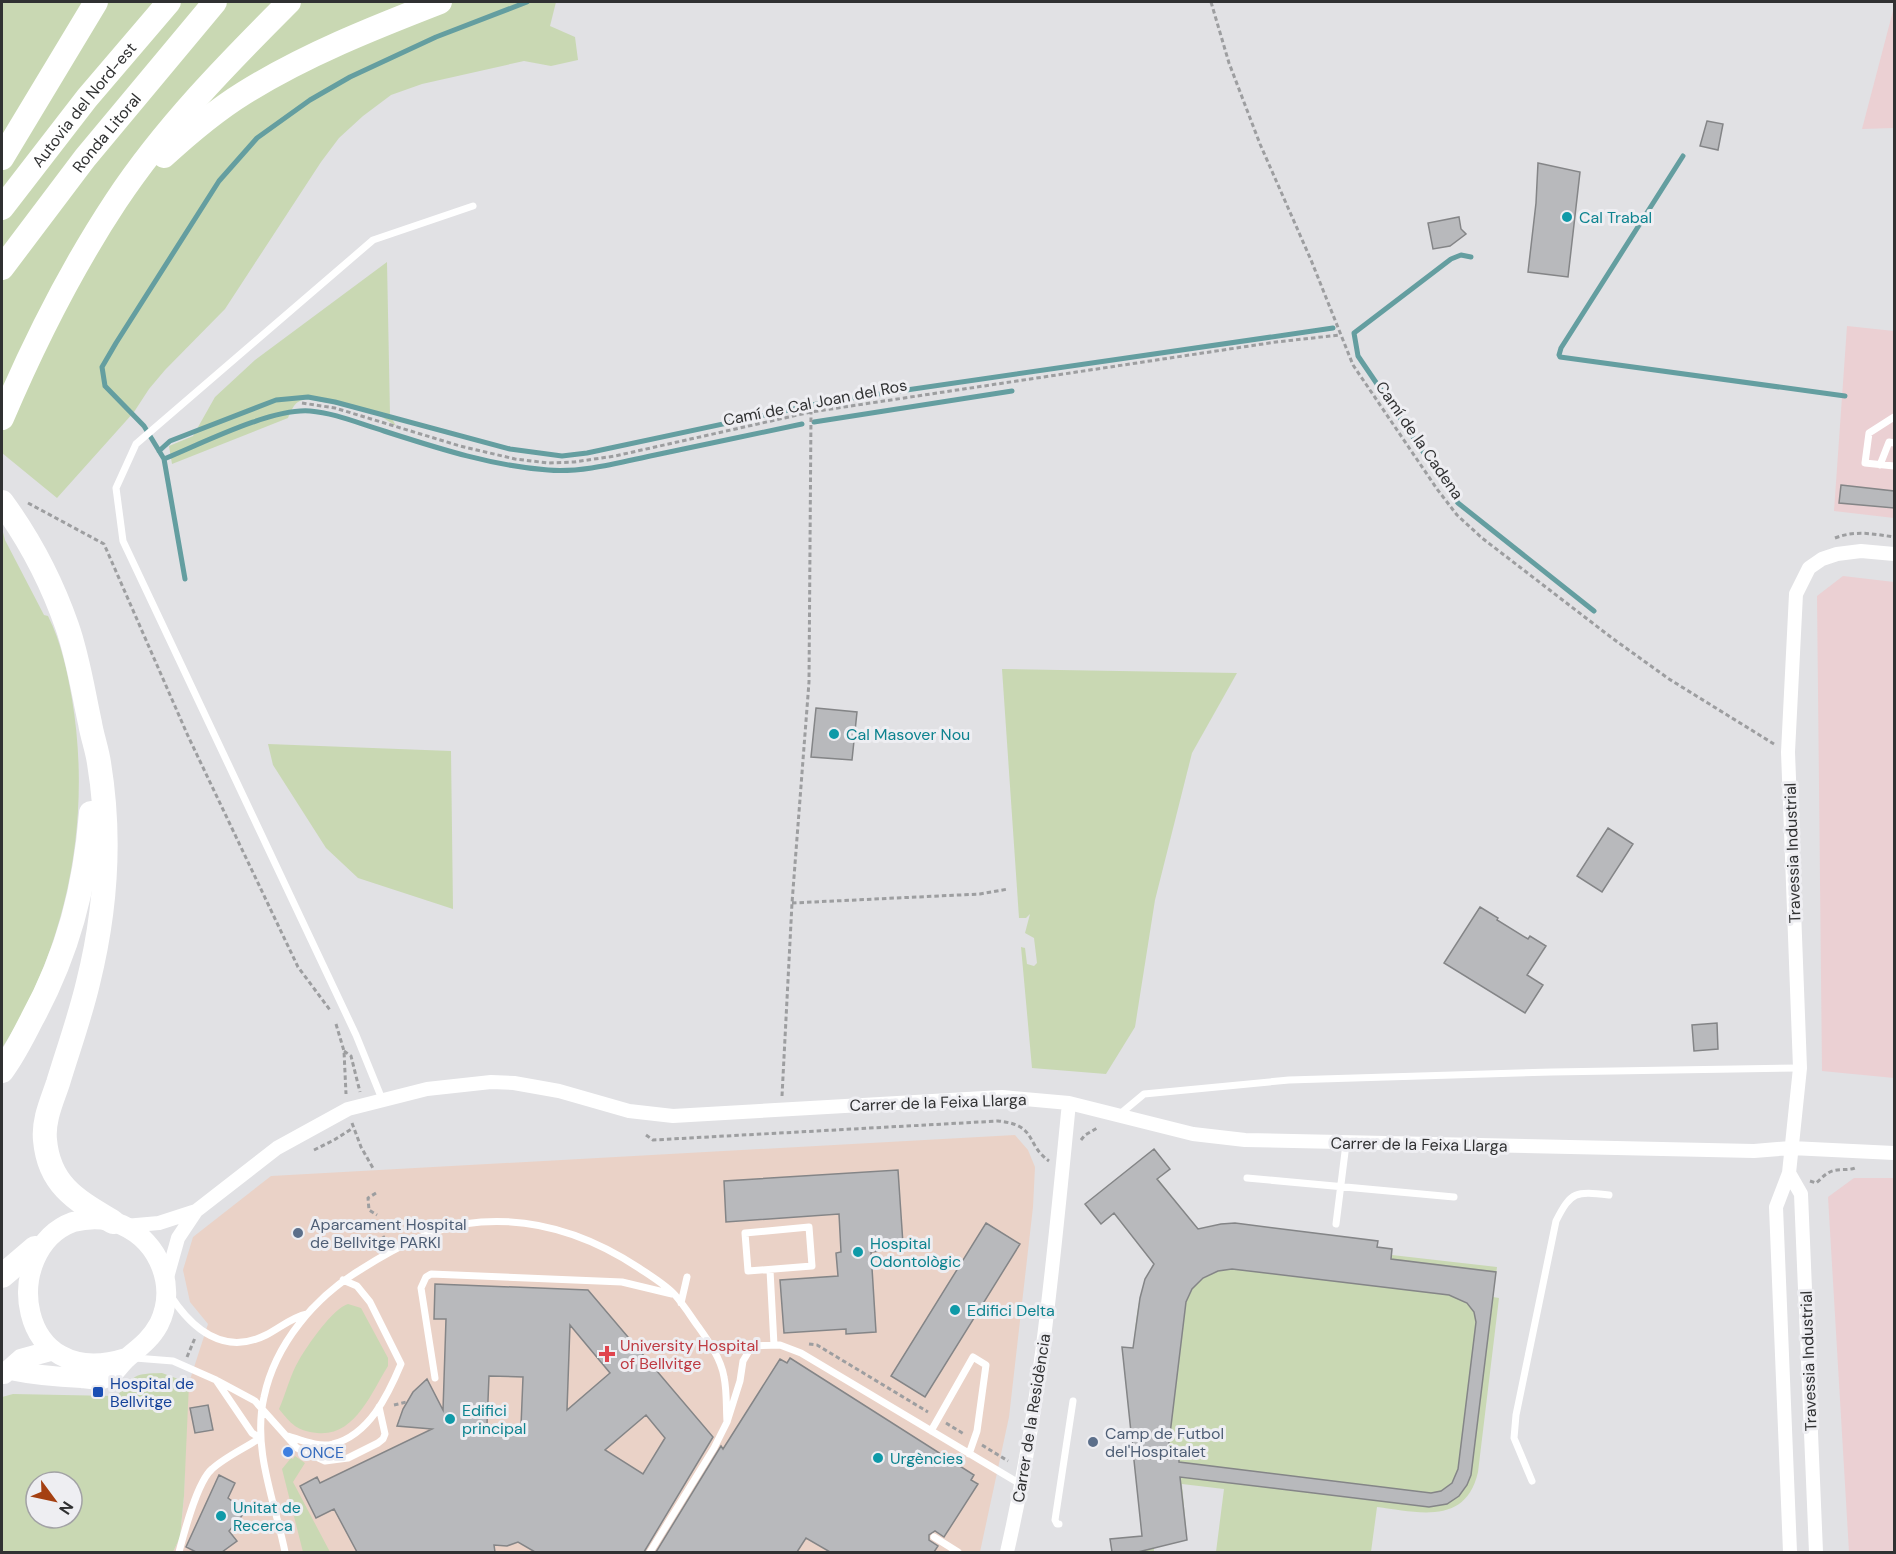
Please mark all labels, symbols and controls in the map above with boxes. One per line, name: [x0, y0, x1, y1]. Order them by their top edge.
street label: Autovia del Nord-est: [27, 38, 141, 172]
street label: Ronda Litoral: [68, 89, 146, 177]
place label: Cal Trabal: [1579, 207, 1652, 228]
marker: Cal Trabal: [1560, 210, 1574, 224]
street label: Camí de Cal Joan del Ros: [721, 374, 909, 431]
street label: Camí de la Cadena: [1371, 377, 1468, 503]
place label: Cal Masover Nou: [846, 724, 970, 745]
marker: Cal Masover Nou: [827, 727, 841, 741]
street label: Travessia Industrial: [1780, 782, 1805, 924]
street label: Carrer de la Feixa Llarga: [849, 1089, 1027, 1116]
street label: Carrer de la Feixa Llarga: [1330, 1132, 1508, 1157]
place label: Aparcament Hospital de Bellvitge PARKI: [310, 1214, 467, 1253]
marker: Aparcament Hospital de Bellvitge PARKI: [291, 1226, 305, 1240]
place label: Hospital Odontològic: [870, 1233, 961, 1272]
marker: Hospital Odontològic: [851, 1245, 865, 1259]
street label: Travessia Industrial: [1796, 1290, 1821, 1432]
place label: Edifici Delta: [967, 1300, 1055, 1321]
marker: Edifici Delta: [948, 1303, 962, 1317]
street label: Carrer de la Residència: [1008, 1332, 1055, 1504]
place label: University Hospital of Bellvitge: [620, 1335, 759, 1374]
marker: University Hospital of Bellvitge: [598, 1345, 616, 1363]
place label: Hospital de Bellvitge: [110, 1373, 194, 1412]
marker: Hospital de Bellvitge: [91, 1385, 105, 1399]
place label: Edifici principal: [462, 1400, 526, 1439]
marker: Edifici principal: [443, 1412, 457, 1426]
place label: Camp de Futbol del'Hospitalet: [1105, 1423, 1224, 1462]
marker: Camp de Futbol del'Hospitalet: [1086, 1435, 1100, 1449]
place label: ONCE: [300, 1442, 344, 1463]
marker: ONCE: [281, 1445, 295, 1459]
place label: Urgències: [890, 1448, 963, 1469]
marker: Urgències: [871, 1451, 885, 1465]
north arrow: [24, 1470, 84, 1530]
text: N: [54, 1497, 78, 1519]
place label: Unitat de Recerca: [233, 1497, 301, 1536]
marker: Unitat de Recerca: [214, 1509, 228, 1523]

